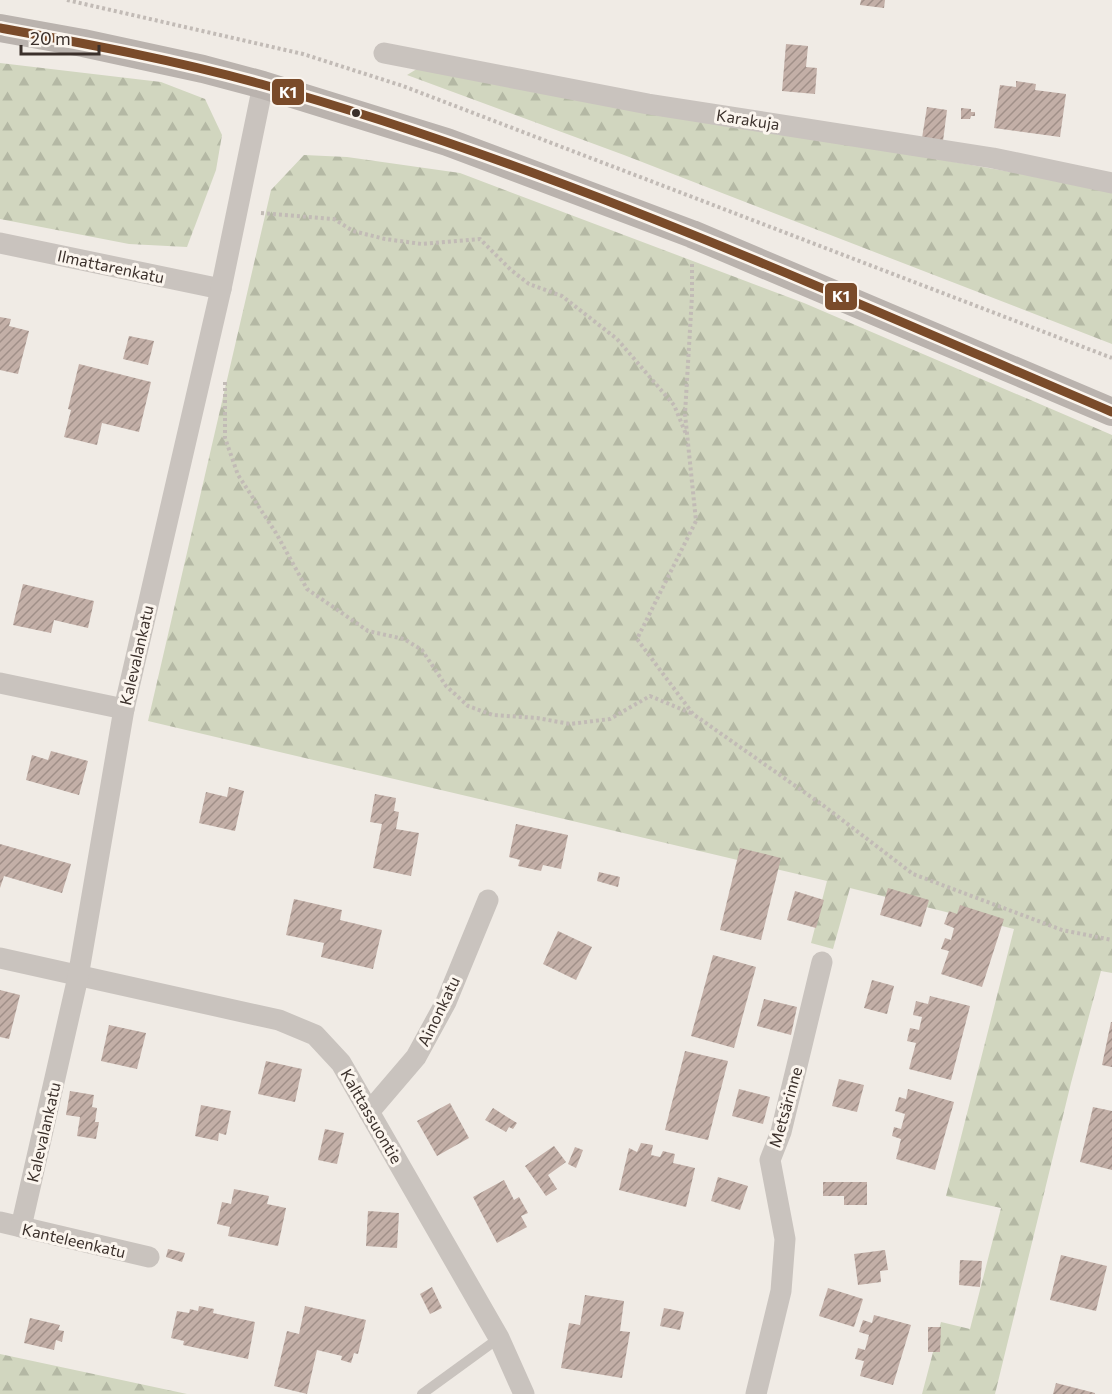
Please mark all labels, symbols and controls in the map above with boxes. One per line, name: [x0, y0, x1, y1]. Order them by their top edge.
scale bar: [21, 18, 99, 56]
text: 20 m: [30, 27, 71, 49]
line badge: K1: [271, 78, 305, 106]
text: K1: [279, 82, 297, 101]
street label: Karakuja: [715, 105, 781, 133]
unlabelled marker: [350, 107, 362, 119]
street label: Ilmattarenkatu: [56, 245, 166, 287]
line badge: K1: [824, 282, 858, 311]
text: K1: [832, 286, 850, 305]
street label: Kalevalankatu: [115, 603, 157, 707]
street label: Ainonkatu: [413, 973, 463, 1049]
street label: Metsärinne: [764, 1064, 806, 1150]
street label: Kalttassuontie: [337, 1065, 407, 1167]
street label: Kalevalankatu: [22, 1080, 64, 1184]
street label: Kanteleenkatu: [20, 1219, 128, 1261]

